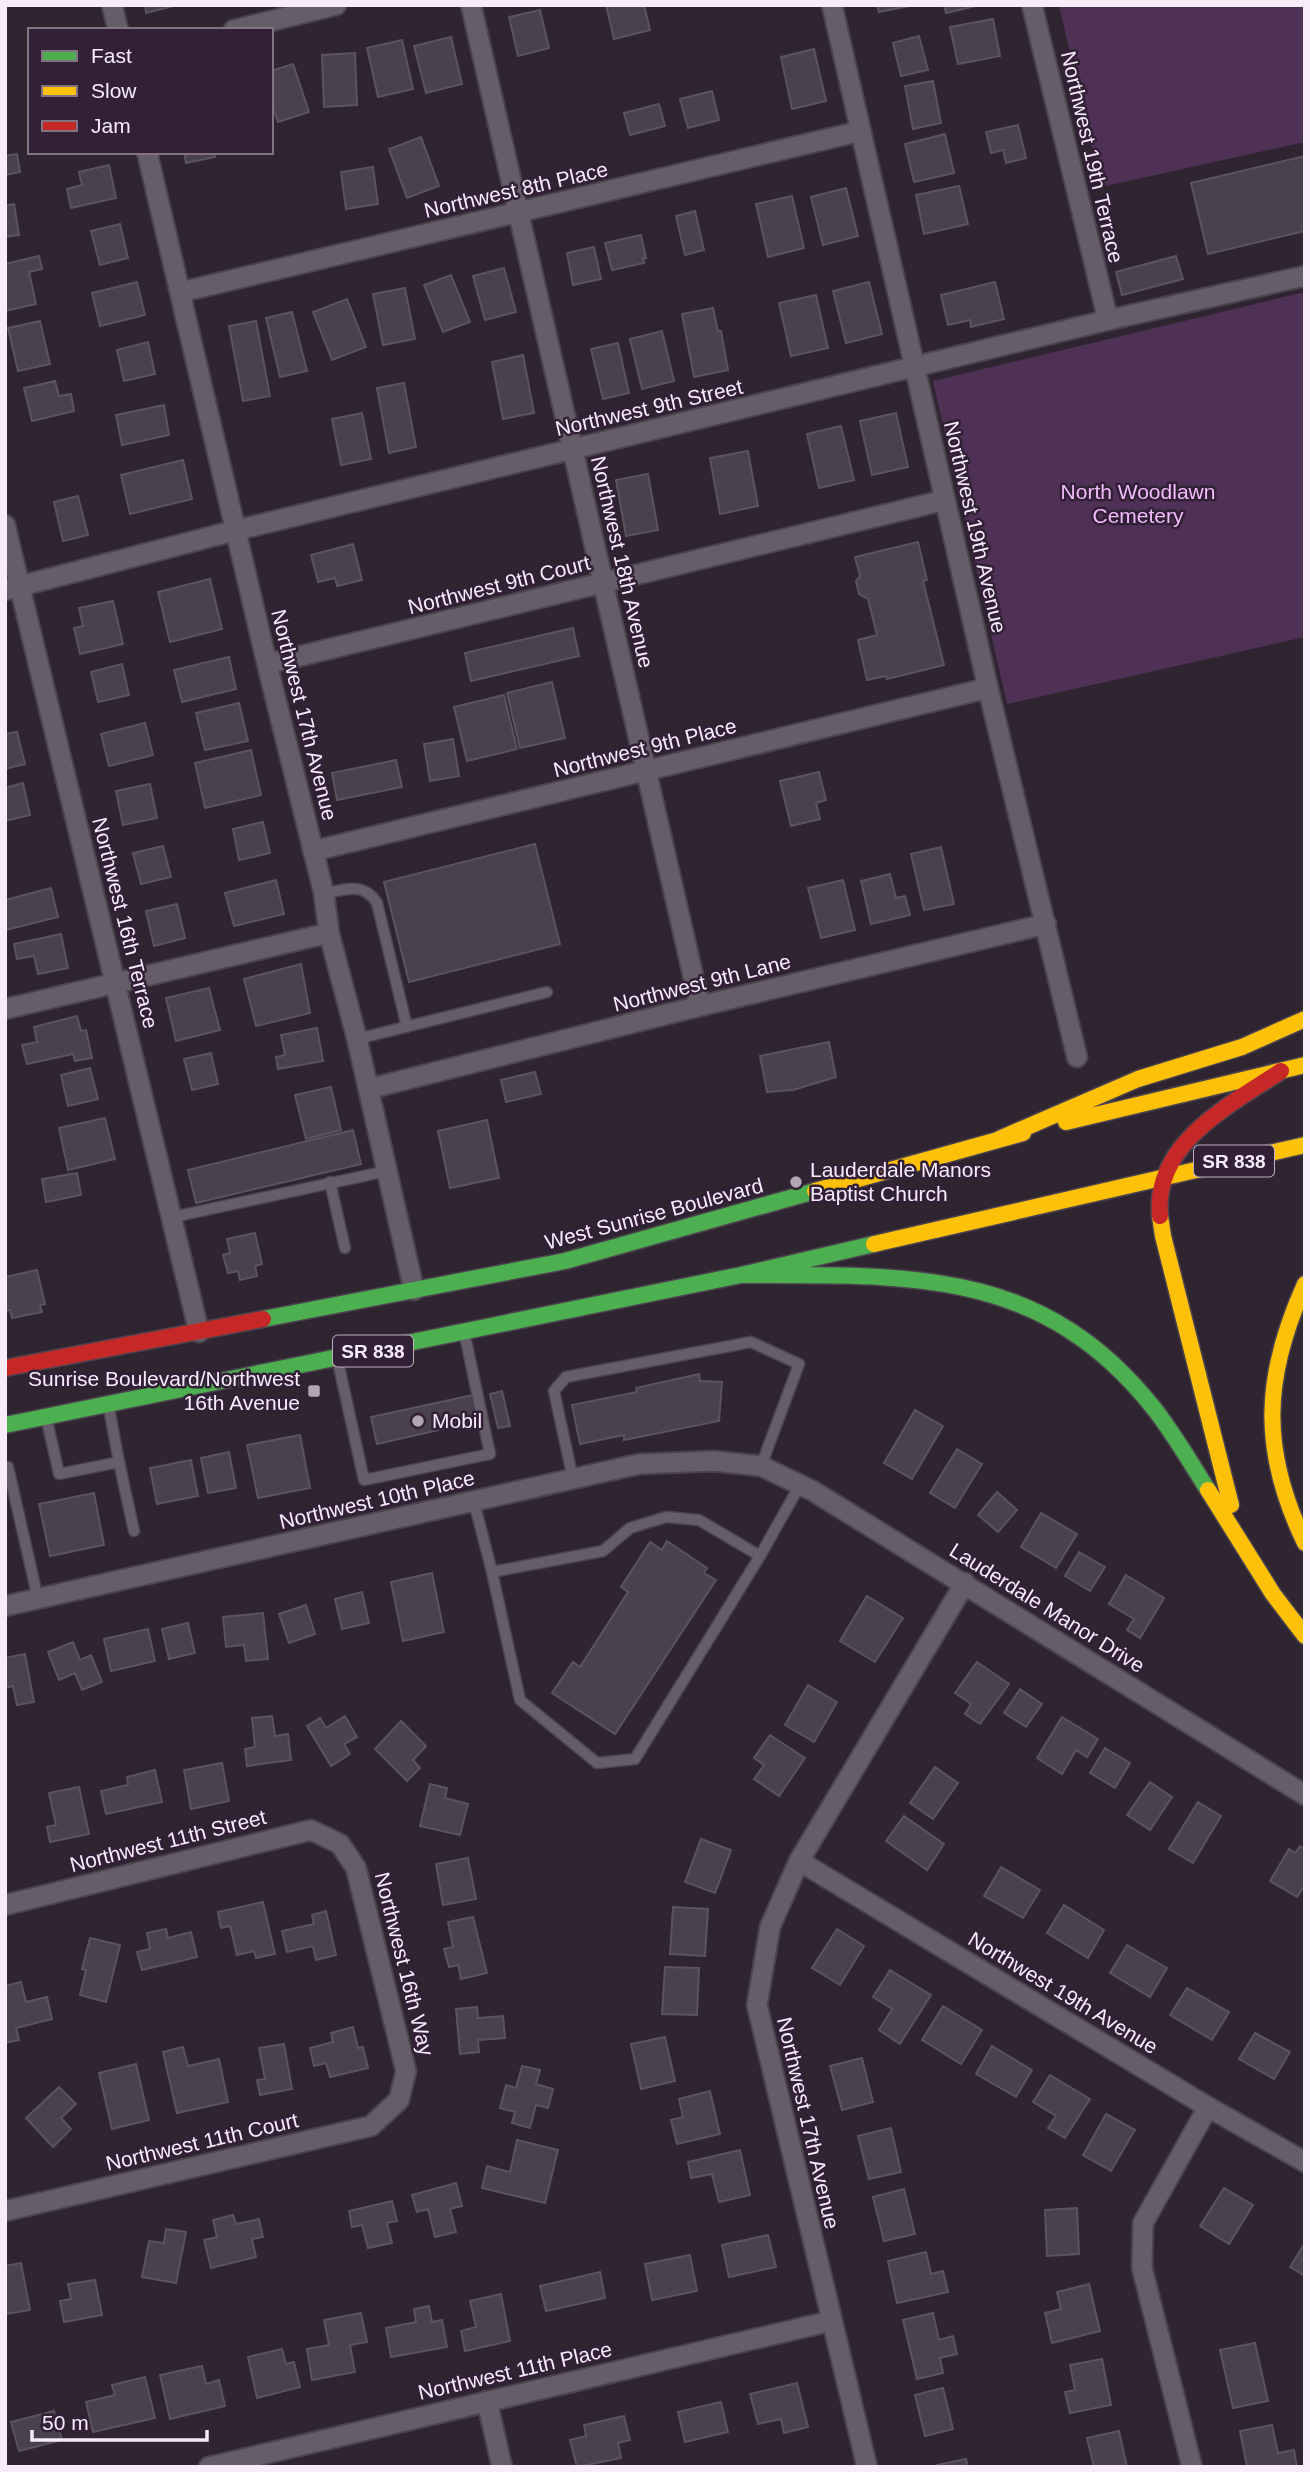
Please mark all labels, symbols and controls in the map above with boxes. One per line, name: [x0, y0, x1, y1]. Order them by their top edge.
legend: [28, 28, 273, 154]
text: Fast: [91, 44, 132, 67]
street label: Northwest 19th Terrace: [1057, 49, 1128, 265]
text: Slow: [91, 79, 137, 102]
text: Jam: [91, 114, 131, 137]
street label: Northwest 8th Place: [422, 157, 610, 222]
street label: Northwest 9th Street: [553, 375, 745, 440]
street label: Northwest 19th Avenue: [940, 419, 1011, 635]
street label: Northwest 18th Avenue: [587, 454, 658, 670]
park label: North Woodlawn Cemetery: [1061, 480, 1215, 527]
street label: Northwest 9th Court: [405, 551, 592, 618]
street label: Northwest 17th Avenue: [267, 607, 342, 823]
street label: Northwest 9th Place: [551, 714, 739, 781]
street label: Northwest 16th Terrace: [88, 815, 163, 1031]
street label: Northwest 9th Lane: [611, 949, 793, 1016]
road number: SR 838: [1194, 1146, 1274, 1176]
place label: Lauderdale Manors Baptist Church: [810, 1158, 991, 1205]
street label: West Sunrise Boulevard: [542, 1173, 765, 1254]
marker: Lauderdale Manors Baptist Church: [788, 1174, 804, 1190]
road number: SR 838: [333, 1336, 413, 1366]
place label: Sunrise Boulevard/Northwest 16th Avenue: [28, 1367, 300, 1414]
marker: Sunrise Boulevard/Northwest 16th Avenue: [306, 1383, 322, 1399]
place label: Mobil: [432, 1409, 482, 1432]
marker: Mobil: [410, 1413, 426, 1429]
street label: Northwest 10th Place: [277, 1466, 477, 1533]
street label: Lauderdale Manor Drive: [946, 1538, 1149, 1677]
street label: Northwest 11th Street: [67, 1805, 269, 1876]
street label: Northwest 16th Way: [371, 1870, 439, 2058]
street label: Northwest 19th Avenue: [964, 1927, 1162, 2058]
street label: Northwest 17th Avenue: [773, 2015, 844, 2231]
street label: Northwest 11th Court: [103, 2108, 301, 2175]
street label: Northwest 11th Place: [416, 2337, 614, 2404]
scale bar: [32, 2398, 206, 2442]
text: 50 m: [42, 2411, 89, 2434]

